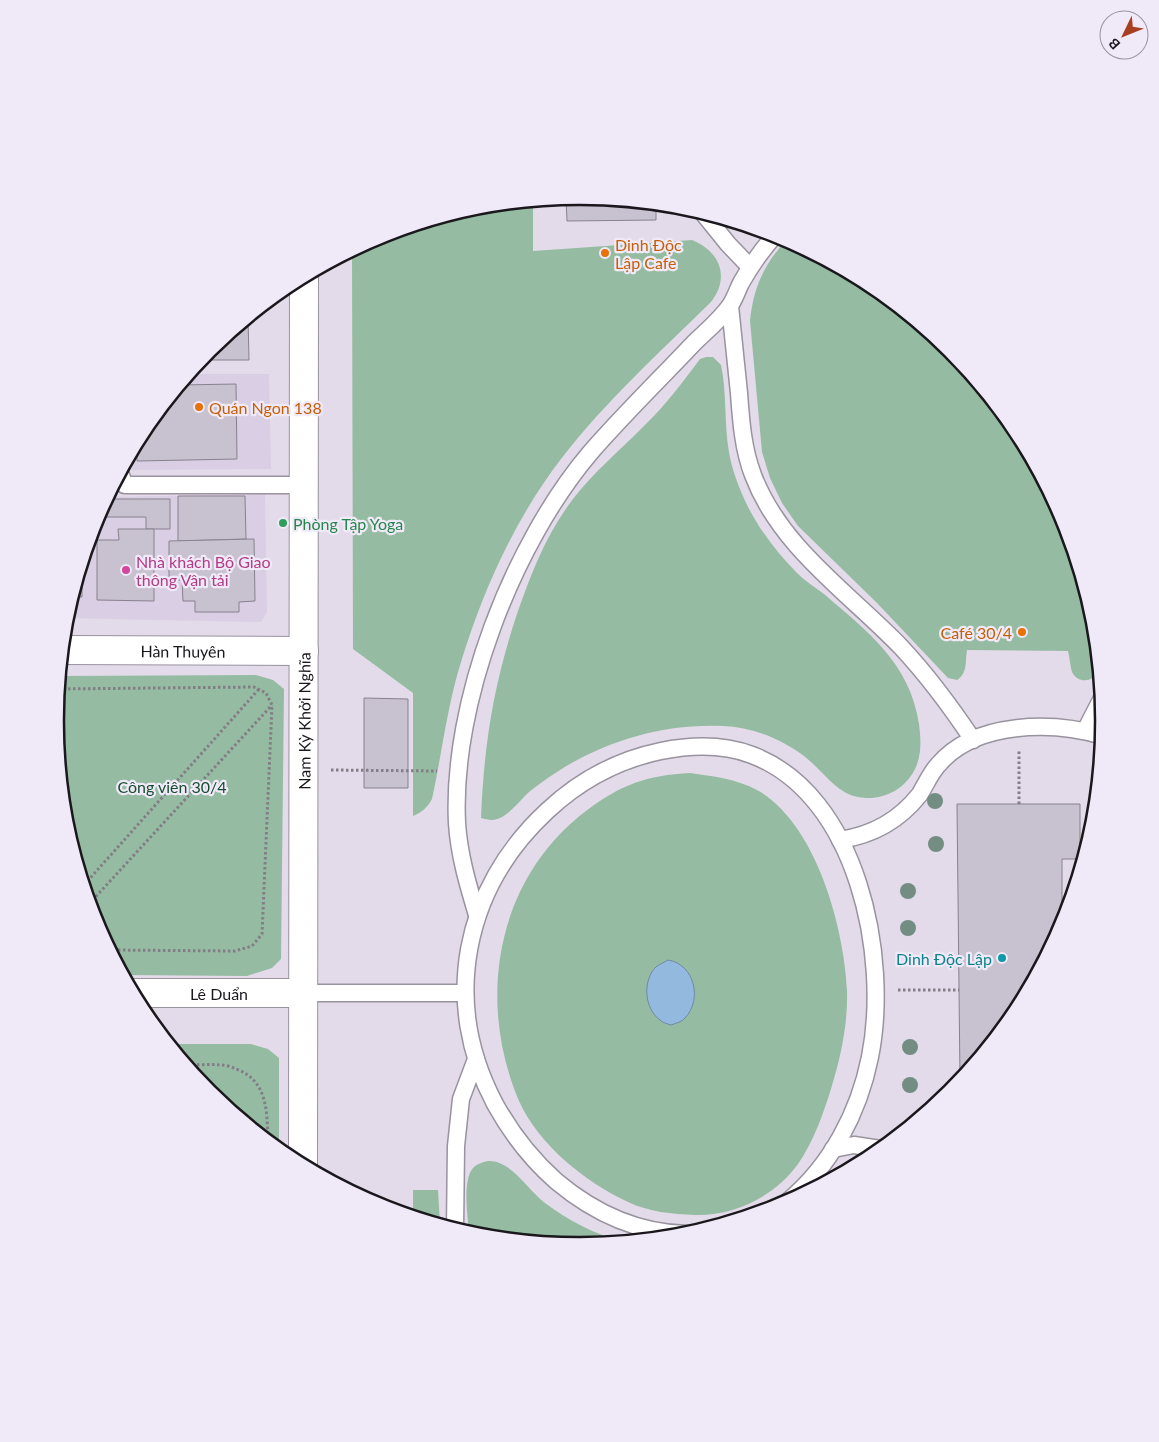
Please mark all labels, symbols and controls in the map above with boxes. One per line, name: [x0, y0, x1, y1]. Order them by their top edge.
north arrow: [1099, 10, 1149, 60]
text: B: [1105, 35, 1123, 53]
place label: Dinh Độc Lập Cafe: [615, 235, 682, 272]
marker: Dinh Độc Lập Cafe: [599, 247, 611, 259]
place label: Quán Ngon 138: [209, 398, 322, 417]
marker: Quán Ngon 138: [193, 401, 205, 413]
place label: Phòng Tập Yoga: [293, 514, 403, 533]
marker: Phòng Tập Yoga: [277, 517, 289, 529]
place label: Nhà khách Bộ Giao thông Vận tải: [136, 552, 271, 589]
marker: Nhà khách Bộ Giao thông Vận tải: [120, 564, 132, 576]
place label: Café 30/4: [941, 623, 1012, 642]
marker: Café 30/4: [1016, 626, 1028, 638]
street label: Hàn Thuyên: [140, 641, 226, 660]
street label: Nam Kỳ Khởi Nghĩa: [294, 652, 313, 790]
park label: Công viên 30/4: [117, 777, 227, 796]
place label: Dinh Độc Lập: [896, 949, 992, 968]
marker: Dinh Độc Lập: [996, 952, 1008, 964]
street label: Lê Duẩn: [190, 984, 248, 1003]

